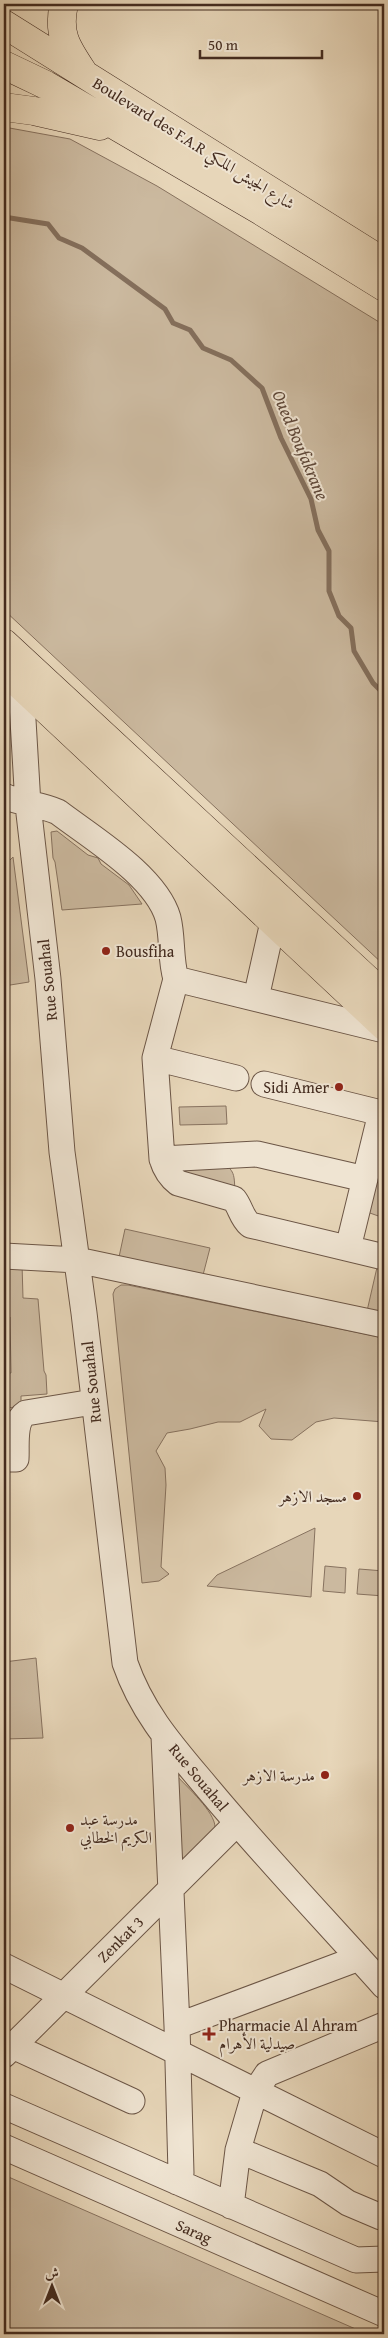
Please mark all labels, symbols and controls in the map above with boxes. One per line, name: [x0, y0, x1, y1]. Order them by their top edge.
scale bar: [200, 28, 323, 60]
text: 50 m: [208, 34, 239, 55]
street label: Boulevard des F.A.R شارع الجيش الملكي: [86, 71, 300, 219]
water label: Oued Boufakrane: [266, 386, 336, 504]
street label: Rue Souahal: [31, 937, 63, 1022]
place label: Bousfiha: [116, 939, 175, 963]
marker: Bousfiha: [100, 945, 112, 957]
place label: Sidi Amer: [263, 1075, 329, 1099]
marker: Sidi Amer: [333, 1081, 345, 1093]
street label: Rue Souahal: [75, 1339, 107, 1424]
place label: مسجد الازهر: [277, 1484, 347, 1508]
marker: مسجد الازهر: [351, 1490, 363, 1502]
street label: Rue Souahal: [163, 1738, 235, 1817]
place label: مدرسة الازهر: [241, 1763, 315, 1787]
marker: مدرسة الازهر: [319, 1769, 331, 1781]
place label: مدرسة عبد الكريم الخطابي: [80, 1807, 152, 1852]
marker: مدرسة عبد الكريم الخطابي: [64, 1822, 76, 1834]
street label: Zenkat 3: [91, 1910, 149, 1968]
place label: Pharmacie Al Ahram صيدلية الأهرام: [219, 2013, 357, 2058]
marker: Pharmacie Al Ahram صيدلية الأهرام: [203, 2028, 215, 2040]
street label: Sarag: [172, 2212, 216, 2250]
north arrow: [28, 2260, 78, 2310]
text: ش: [45, 2263, 59, 2283]

